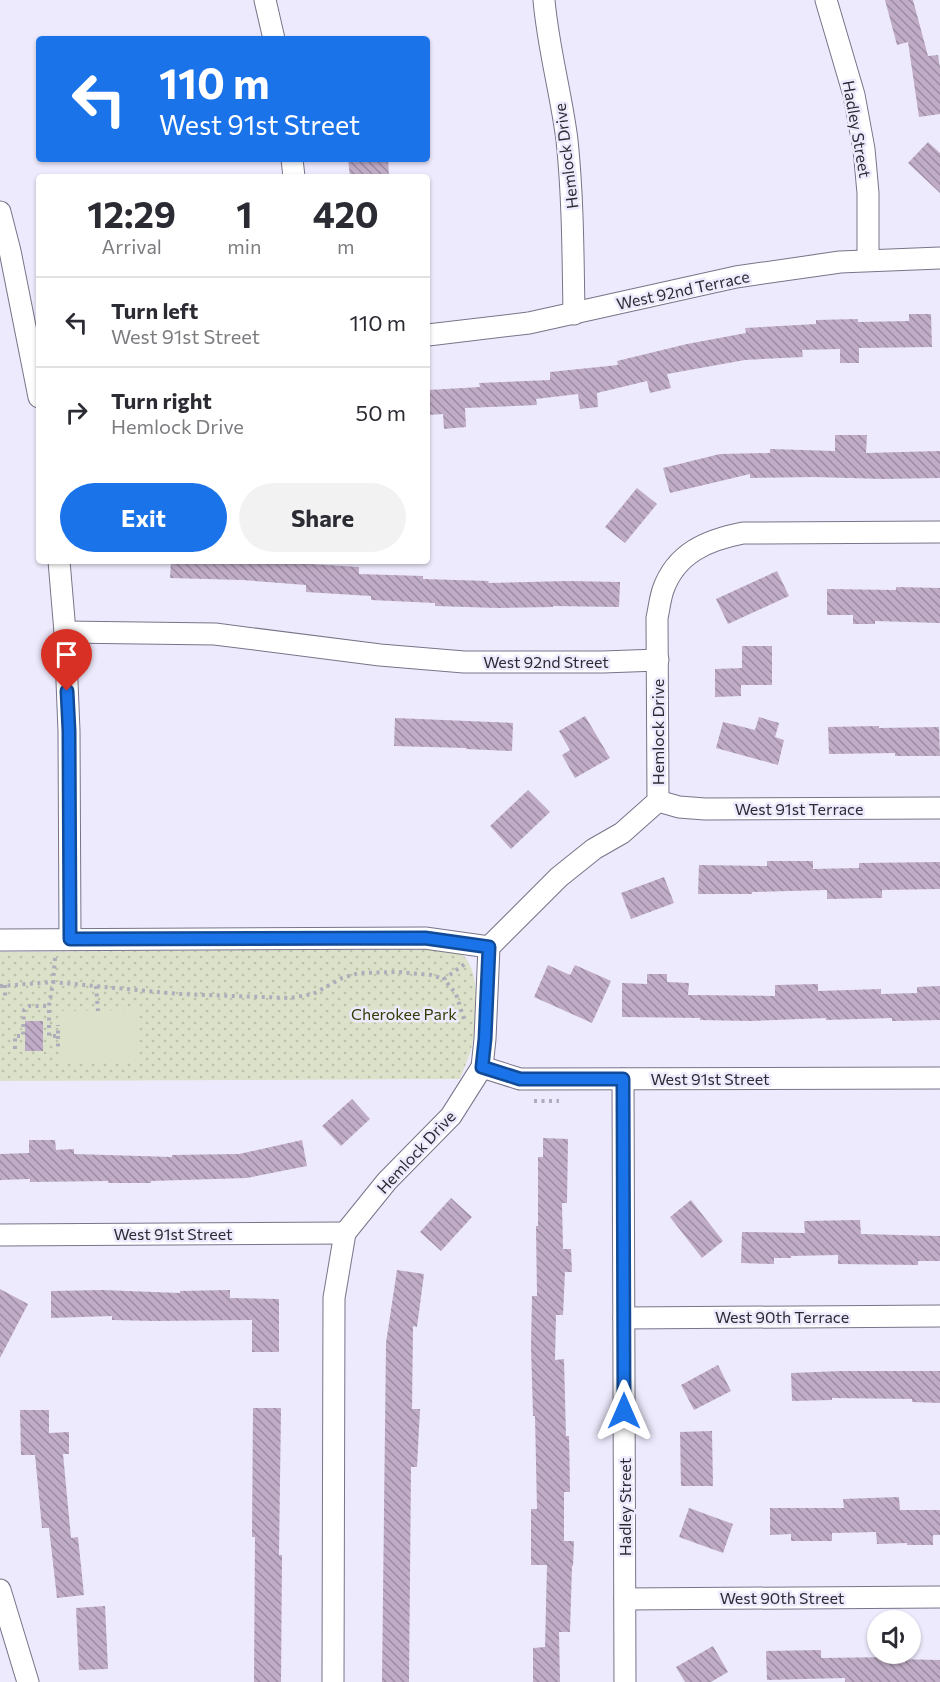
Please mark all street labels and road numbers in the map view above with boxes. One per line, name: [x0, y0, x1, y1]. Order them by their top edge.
street label: Hadley Street: [840, 79, 875, 179]
street label: Hemlock Drive: [550, 102, 581, 210]
street label: West 92nd Terrace: [615, 266, 751, 313]
street label: West 92nd Street: [483, 652, 609, 671]
street label: Hemlock Drive: [648, 679, 667, 785]
street label: West 91st Terrace: [735, 799, 863, 818]
street label: West 91st Street: [650, 1069, 770, 1088]
street label: Hemlock Drive: [372, 1106, 459, 1197]
street label: West 91st Street: [113, 1224, 233, 1243]
street label: West 90th Terrace: [715, 1307, 849, 1326]
street label: Hadley Street: [615, 1457, 634, 1556]
street label: West 90th Street: [720, 1588, 845, 1607]

